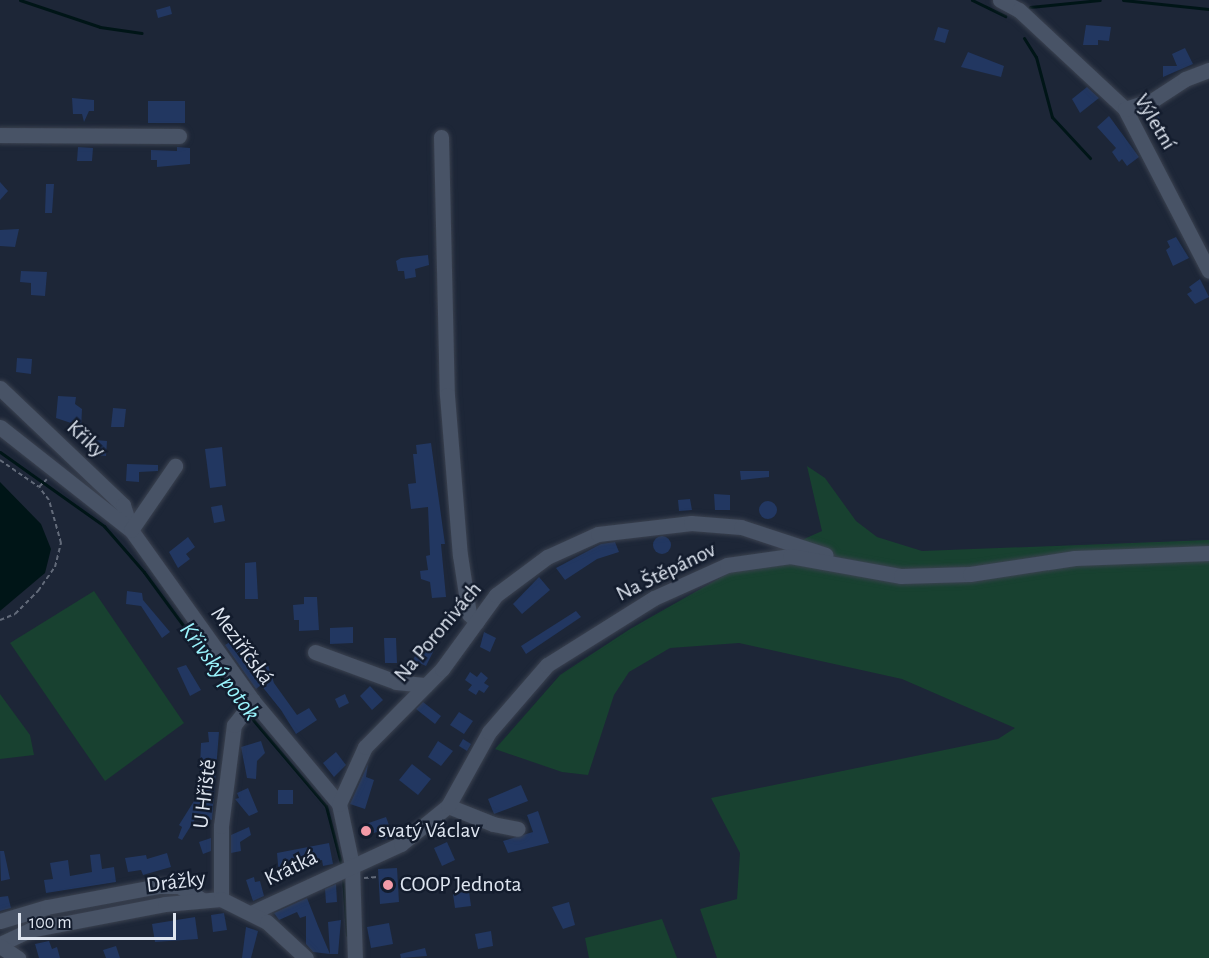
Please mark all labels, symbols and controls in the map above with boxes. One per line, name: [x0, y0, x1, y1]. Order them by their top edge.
street label: Výletní: [1128, 89, 1182, 155]
street label: Křiky: [61, 414, 111, 464]
street label: Na Štěpánov: [612, 536, 720, 608]
street label: Na Poronivách: [388, 576, 488, 688]
street label: Meziříčská: [205, 602, 279, 690]
water label: Křivský potok: [173, 617, 265, 727]
street label: U Hřiště: [188, 758, 222, 830]
place label: svatý Václav: [378, 818, 480, 844]
marker: svatý Václav: [359, 824, 373, 838]
street label: Krátká: [260, 844, 322, 892]
street label: Drážky: [145, 865, 207, 899]
place label: COOP Jednota: [400, 872, 522, 898]
marker: COOP Jednota: [381, 878, 395, 892]
scale bar: [21, 901, 178, 939]
text: 100 m: [29, 914, 72, 932]

